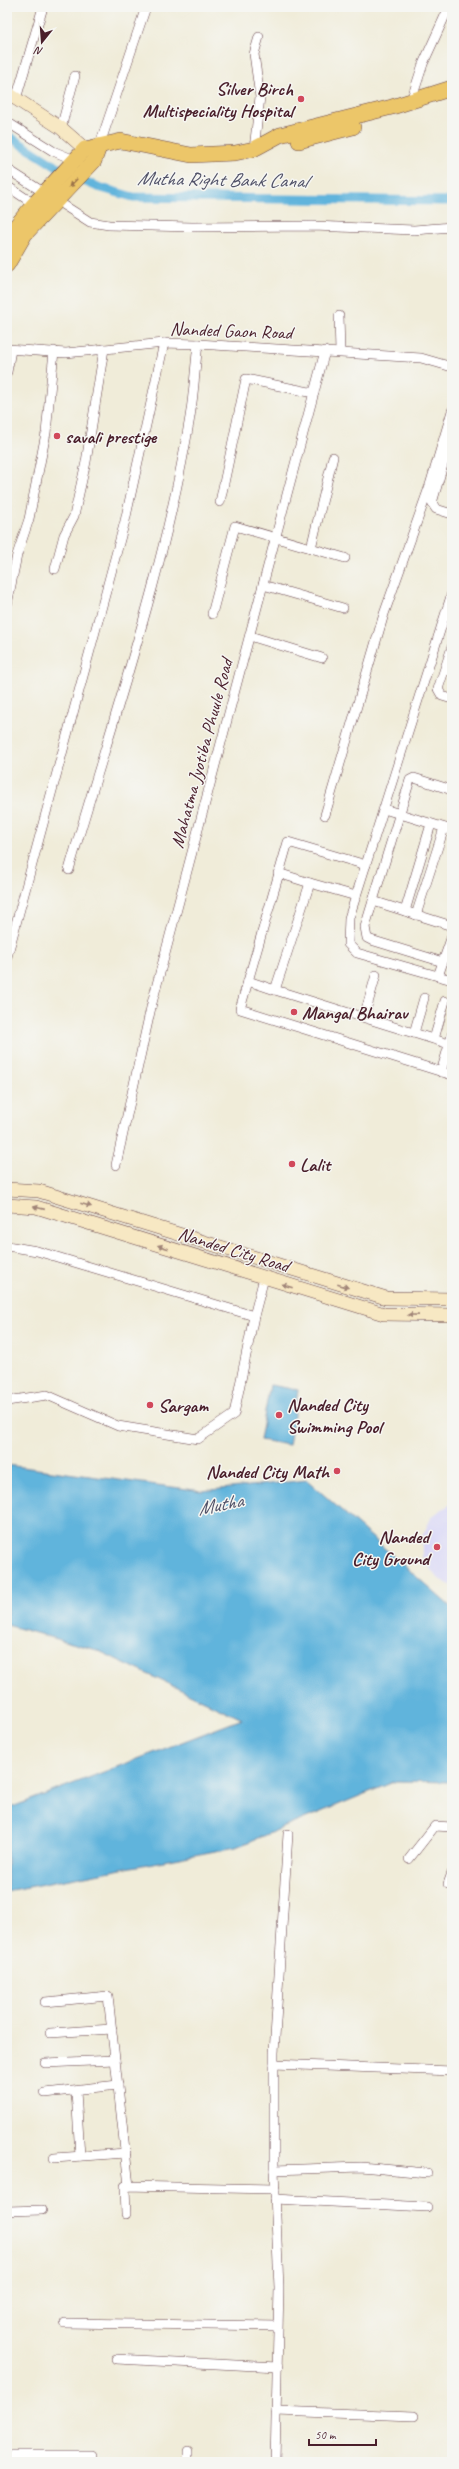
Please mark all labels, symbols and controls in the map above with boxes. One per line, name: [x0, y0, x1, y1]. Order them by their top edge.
north arrow: [22, 22, 62, 62]
text: N: [32, 43, 44, 59]
place label: Silver Birch Multispeciality Hospital: [143, 77, 297, 123]
marker: Silver Birch Multispeciality Hospital: [296, 94, 306, 104]
water label: Mutha Right Bank Canal: [137, 166, 314, 194]
one-way arrow: [68, 178, 78, 188]
street label: Nanded Gaon Road: [169, 317, 296, 345]
place label: savali prestige: [65, 425, 158, 449]
marker: savali prestige: [52, 431, 62, 441]
street label: Mahatma Jyotiba Phuule Road: [165, 654, 239, 850]
place label: Mangal Bhairav: [302, 1001, 409, 1025]
marker: Mangal Bhairav: [289, 1007, 299, 1017]
place label: Lalit: [300, 1153, 333, 1177]
marker: Lalit: [287, 1159, 297, 1169]
one-way arrow: [80, 1202, 92, 1208]
one-way arrow: [33, 1205, 45, 1211]
street label: Nanded City Road: [175, 1222, 295, 1279]
one-way arrow: [157, 1243, 169, 1249]
one-way arrow: [281, 1282, 293, 1288]
one-way arrow: [338, 1283, 350, 1289]
one-way arrow: [406, 1312, 419, 1318]
place label: Nanded City Swimming Pool: [287, 1393, 385, 1439]
place label: Sargam: [158, 1394, 209, 1418]
marker: Sargam: [145, 1400, 155, 1410]
marker: Nanded City Swimming Pool: [274, 1410, 284, 1420]
place label: Nanded City Math: [206, 1460, 330, 1484]
marker: Nanded City Math: [332, 1466, 342, 1476]
water label: Mutha: [195, 1488, 247, 1521]
place label: Nanded City Ground: [352, 1525, 432, 1571]
marker: Nanded City Ground: [432, 1542, 442, 1552]
scale bar: [309, 2421, 376, 2447]
text: 50 m: [315, 2427, 337, 2443]

